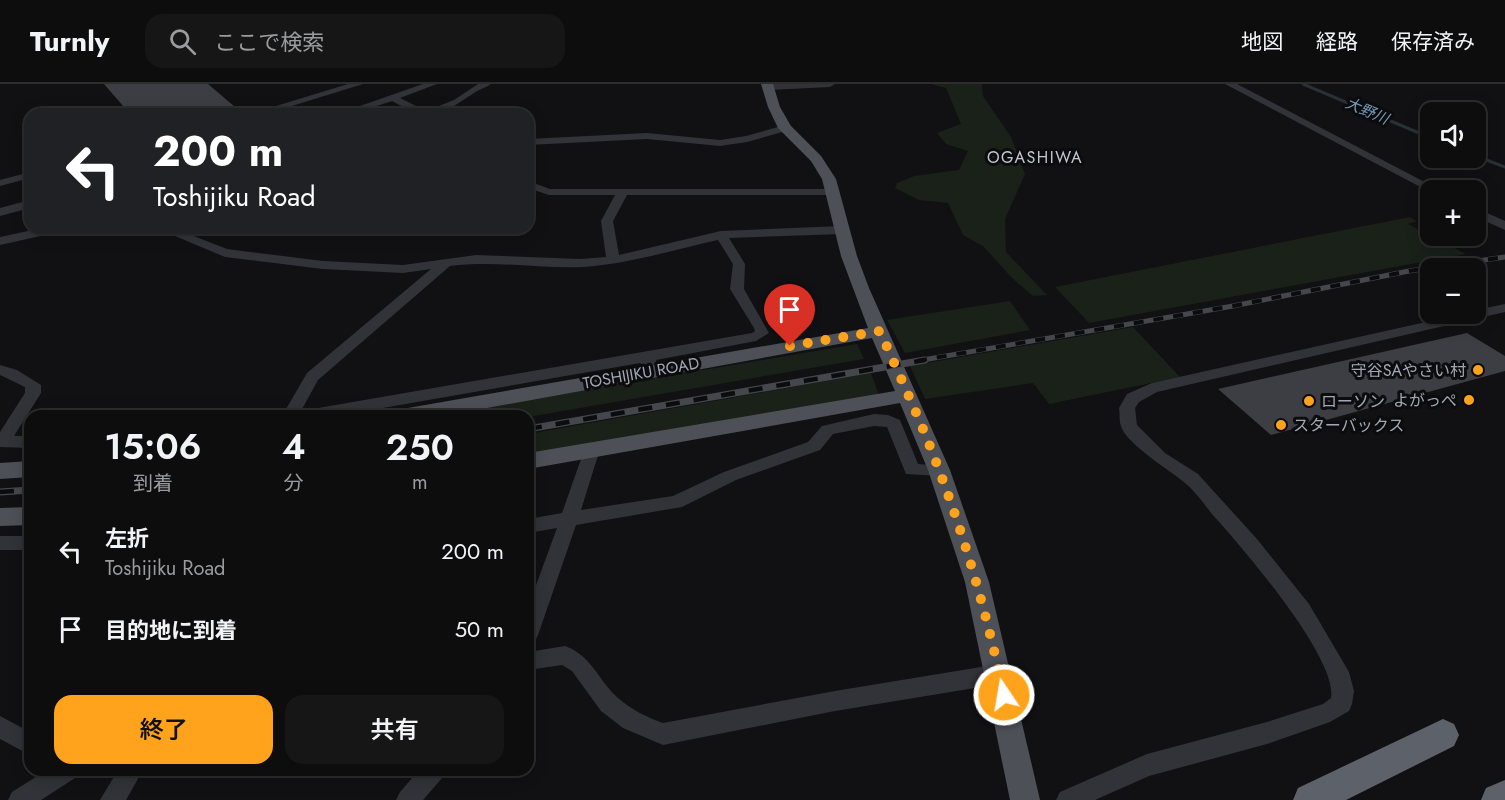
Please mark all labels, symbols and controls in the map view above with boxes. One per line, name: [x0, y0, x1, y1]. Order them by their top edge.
search box: [145, 14, 565, 68]
text: Turnly: [30, 21, 109, 62]
icon: search: [166, 25, 199, 58]
text: ここで検索: [214, 26, 324, 58]
text: 地図: [1241, 27, 1283, 57]
text: 経路: [1316, 27, 1358, 57]
text: 保存済み: [1391, 27, 1475, 57]
water label: 大野川: [1342, 92, 1394, 131]
map controls: [1420, 102, 1486, 324]
button: sound: [1420, 102, 1486, 168]
text: 200 m: [153, 121, 283, 182]
icon: left: [54, 132, 132, 210]
district label: OGASHIWA: [987, 146, 1083, 169]
text: Toshijiku Road: [153, 177, 316, 216]
button: +: [1420, 180, 1486, 246]
button: −: [1420, 258, 1486, 324]
pin: [764, 284, 815, 346]
icon: arrive: [773, 293, 806, 326]
street label: TOSHIJIKU ROAD: [581, 351, 701, 395]
place label: 守谷SAやさい村: [1351, 359, 1466, 382]
marker: 守谷SAやさい村: [1471, 363, 1485, 377]
place label: よがっぺ: [1393, 389, 1457, 412]
place label: ローソン: [1321, 390, 1385, 413]
marker: よがっぺ: [1462, 393, 1476, 407]
marker: ローソン: [1302, 394, 1316, 408]
place label: スターバックス: [1293, 414, 1404, 437]
marker: スターバックス: [1274, 418, 1288, 432]
text: 15:06: [104, 420, 202, 472]
text: 4: [282, 420, 306, 472]
text: 250: [386, 421, 454, 473]
text: m: [412, 468, 428, 497]
text: 到着: [133, 469, 173, 498]
text: 分: [284, 469, 304, 498]
text: 左折: [105, 522, 149, 554]
icon: left: [54, 535, 87, 568]
text: 200 m: [441, 535, 504, 567]
text: Toshijiku Road: [105, 554, 225, 583]
icon: arrive: [54, 613, 87, 646]
text: 50 m: [455, 613, 504, 645]
text: 目的地に到着: [105, 614, 237, 646]
position arrow: [972, 663, 1036, 727]
button: 終了: [54, 695, 273, 764]
button: 共有: [285, 695, 504, 764]

